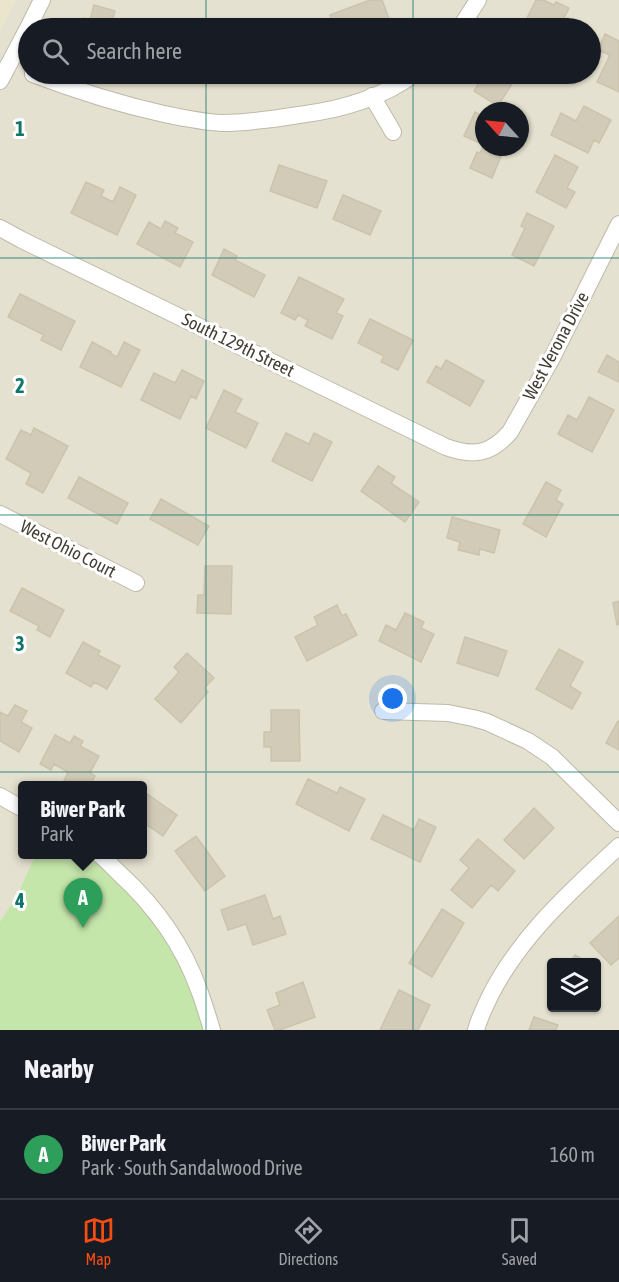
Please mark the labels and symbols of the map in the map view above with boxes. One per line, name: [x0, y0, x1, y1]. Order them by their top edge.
north arrow: [475, 102, 529, 156]
text: 1: [15, 117, 25, 140]
street label: West Verona Drive: [518, 288, 593, 403]
street label: South 129th Street: [179, 308, 298, 381]
text: 2: [15, 374, 25, 397]
street label: West Ohio Court: [17, 515, 120, 582]
text: 3: [15, 632, 25, 655]
your location: [378, 684, 407, 713]
pin: A: [64, 878, 103, 928]
text: 4: [14, 889, 25, 912]

